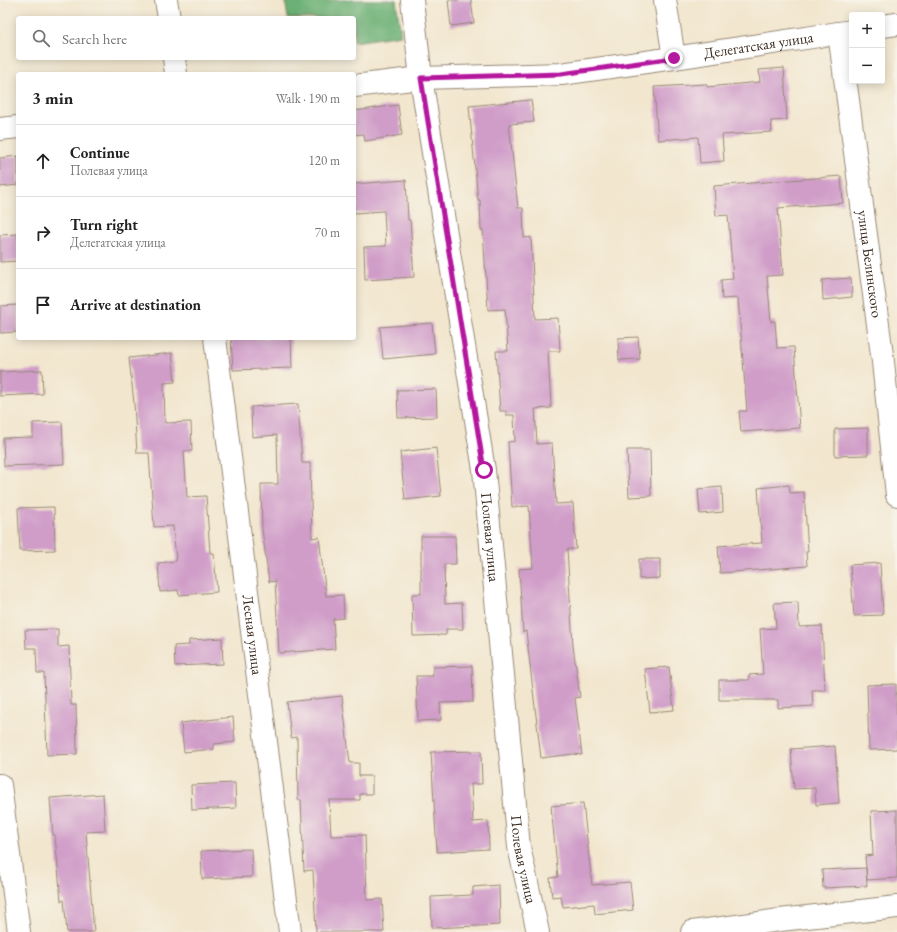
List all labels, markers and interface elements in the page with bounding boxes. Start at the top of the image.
map controls [849,12,885,84]
button: + [849,12,885,48]
search box [16,16,356,60]
icon: search [30,27,52,49]
street label: Делегатская улица [702,27,814,62]
text: Search here [62,29,127,48]
button: − [849,48,885,84]
route end [665,49,683,67]
text: 3 min [32,87,73,109]
text: Walk · 190 m [276,90,340,107]
text: Continue [70,143,130,162]
icon: ahead [32,150,54,172]
text: 120 m [309,152,340,169]
text: Полевая улица [70,162,148,179]
street label: улица Белинского [854,209,887,319]
text: Turn right [70,215,138,234]
icon: right [32,222,54,244]
text: 70 m [315,224,340,241]
text: Делегатская улица [70,234,166,251]
icon: arrive [32,294,54,316]
text: Arrive at destination [70,295,201,314]
route start [475,461,493,479]
street label: Полевая улица [477,492,504,583]
street label: Лесная улица [238,593,267,676]
street label: Полевая улица [507,814,541,905]

